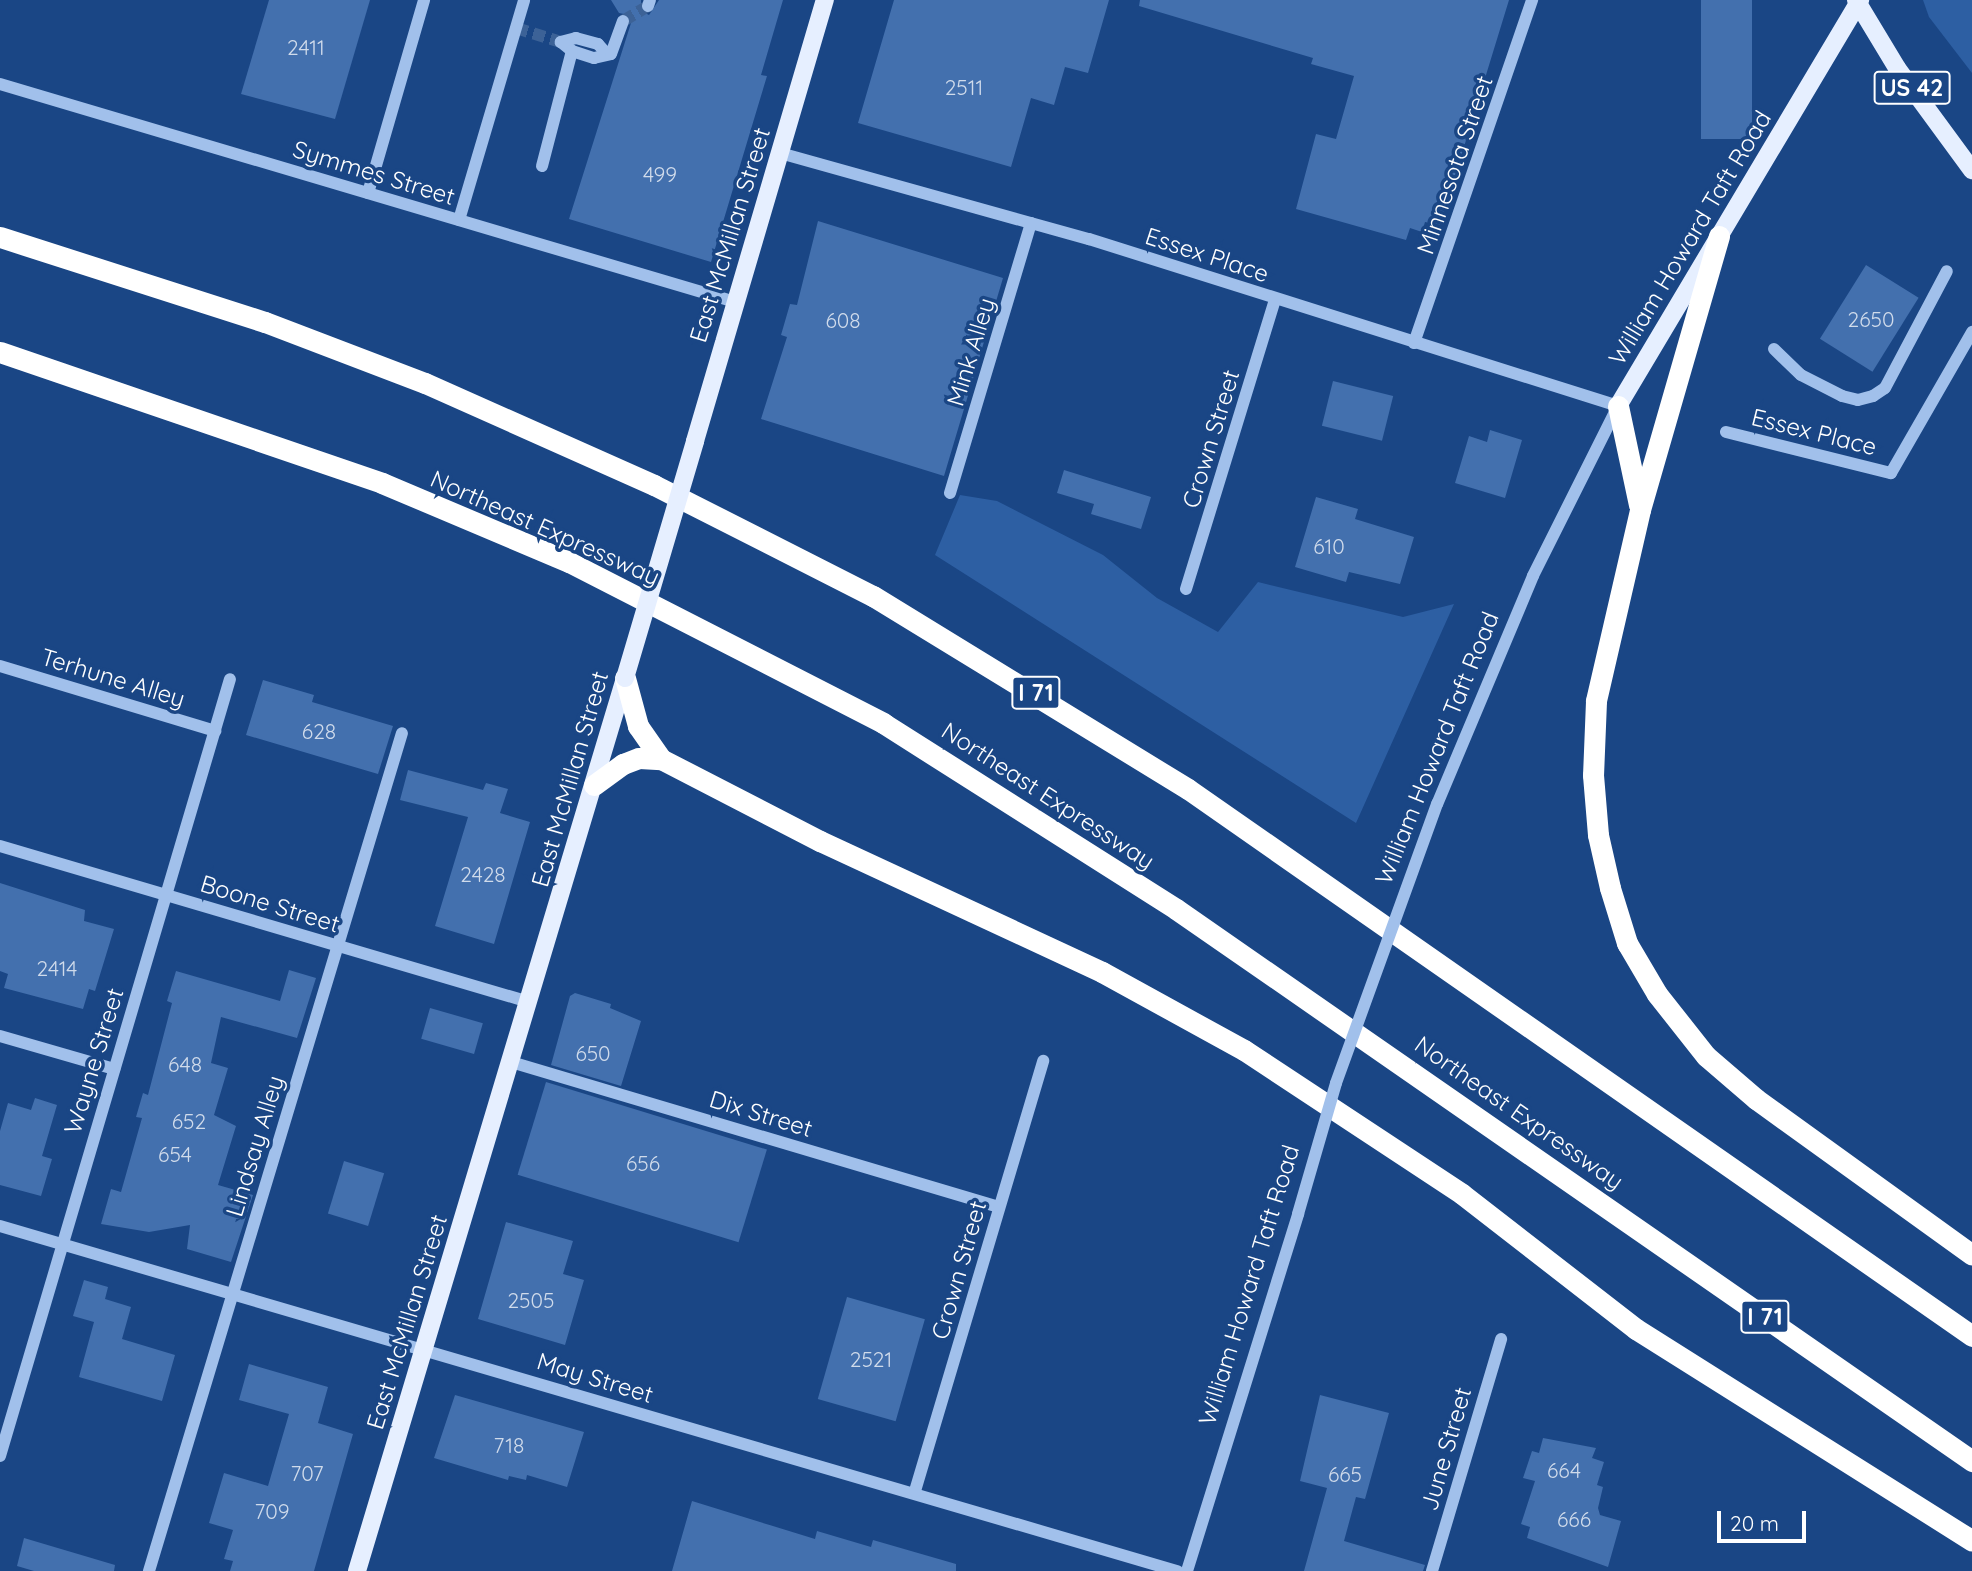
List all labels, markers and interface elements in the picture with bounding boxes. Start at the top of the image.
house number: 2411 [287,34,325,60]
road number: US 42 [1874,68,1951,108]
street label: Minnesota Street [1411,72,1499,258]
house number: 2511 [945,74,983,100]
street label: William Howard Taft Road [1603,106,1777,370]
street label: East McMillan Street [684,124,776,346]
street label: Symmes Street [290,135,458,211]
house number: 499 [643,161,677,187]
street label: Essex Place [1142,222,1272,288]
street label: Mink Alley [941,294,1001,410]
house number: 2650 [1848,306,1894,332]
house number: 608 [825,307,861,333]
street label: Crown Street [1176,366,1246,512]
street label: Essex Place [1748,403,1880,461]
street label: Northeast Expressway [426,464,664,592]
house number: 610 [1313,533,1345,559]
street label: William Howard Taft Road [1369,608,1505,888]
street label: Terhune Alley [38,642,188,714]
street label: East McMillan Street [525,668,615,890]
road number: I 71 [1010,674,1062,712]
street label: Northeast Expressway [936,716,1160,876]
house number: 628 [302,718,336,744]
house number: 2428 [460,861,506,887]
street label: Boone Street [197,869,343,939]
house number: 2414 [37,955,77,981]
street label: Wayne Street [58,985,130,1137]
street label: Northeast Expressway [1409,1030,1629,1196]
house number: 650 [575,1040,611,1066]
house number: 648 [168,1051,202,1077]
street label: Lindsay Alley [220,1072,290,1220]
street label: Dix Street [706,1085,816,1143]
house number: 652 [172,1108,206,1134]
house number: 654 [158,1141,192,1167]
street label: William Howard Taft Road [1193,1141,1305,1429]
house number: 656 [626,1150,660,1176]
street label: Crown Street [925,1197,993,1343]
street label: East McMillan Street [361,1211,453,1433]
house number: 2505 [507,1287,555,1313]
road number: I 71 [1739,1298,1791,1336]
house number: 2521 [850,1346,892,1372]
street label: May Street [533,1347,657,1409]
street label: June Street [1415,1384,1477,1514]
house number: 718 [494,1432,524,1458]
house number: 664 [1547,1457,1581,1483]
house number: 707 [291,1460,323,1486]
house number: 665 [1328,1461,1362,1487]
house number: 709 [255,1498,289,1524]
scale bar [1720,1498,1809,1542]
house number: 666 [1557,1506,1591,1532]
text: 20 m [1730,1510,1779,1536]

